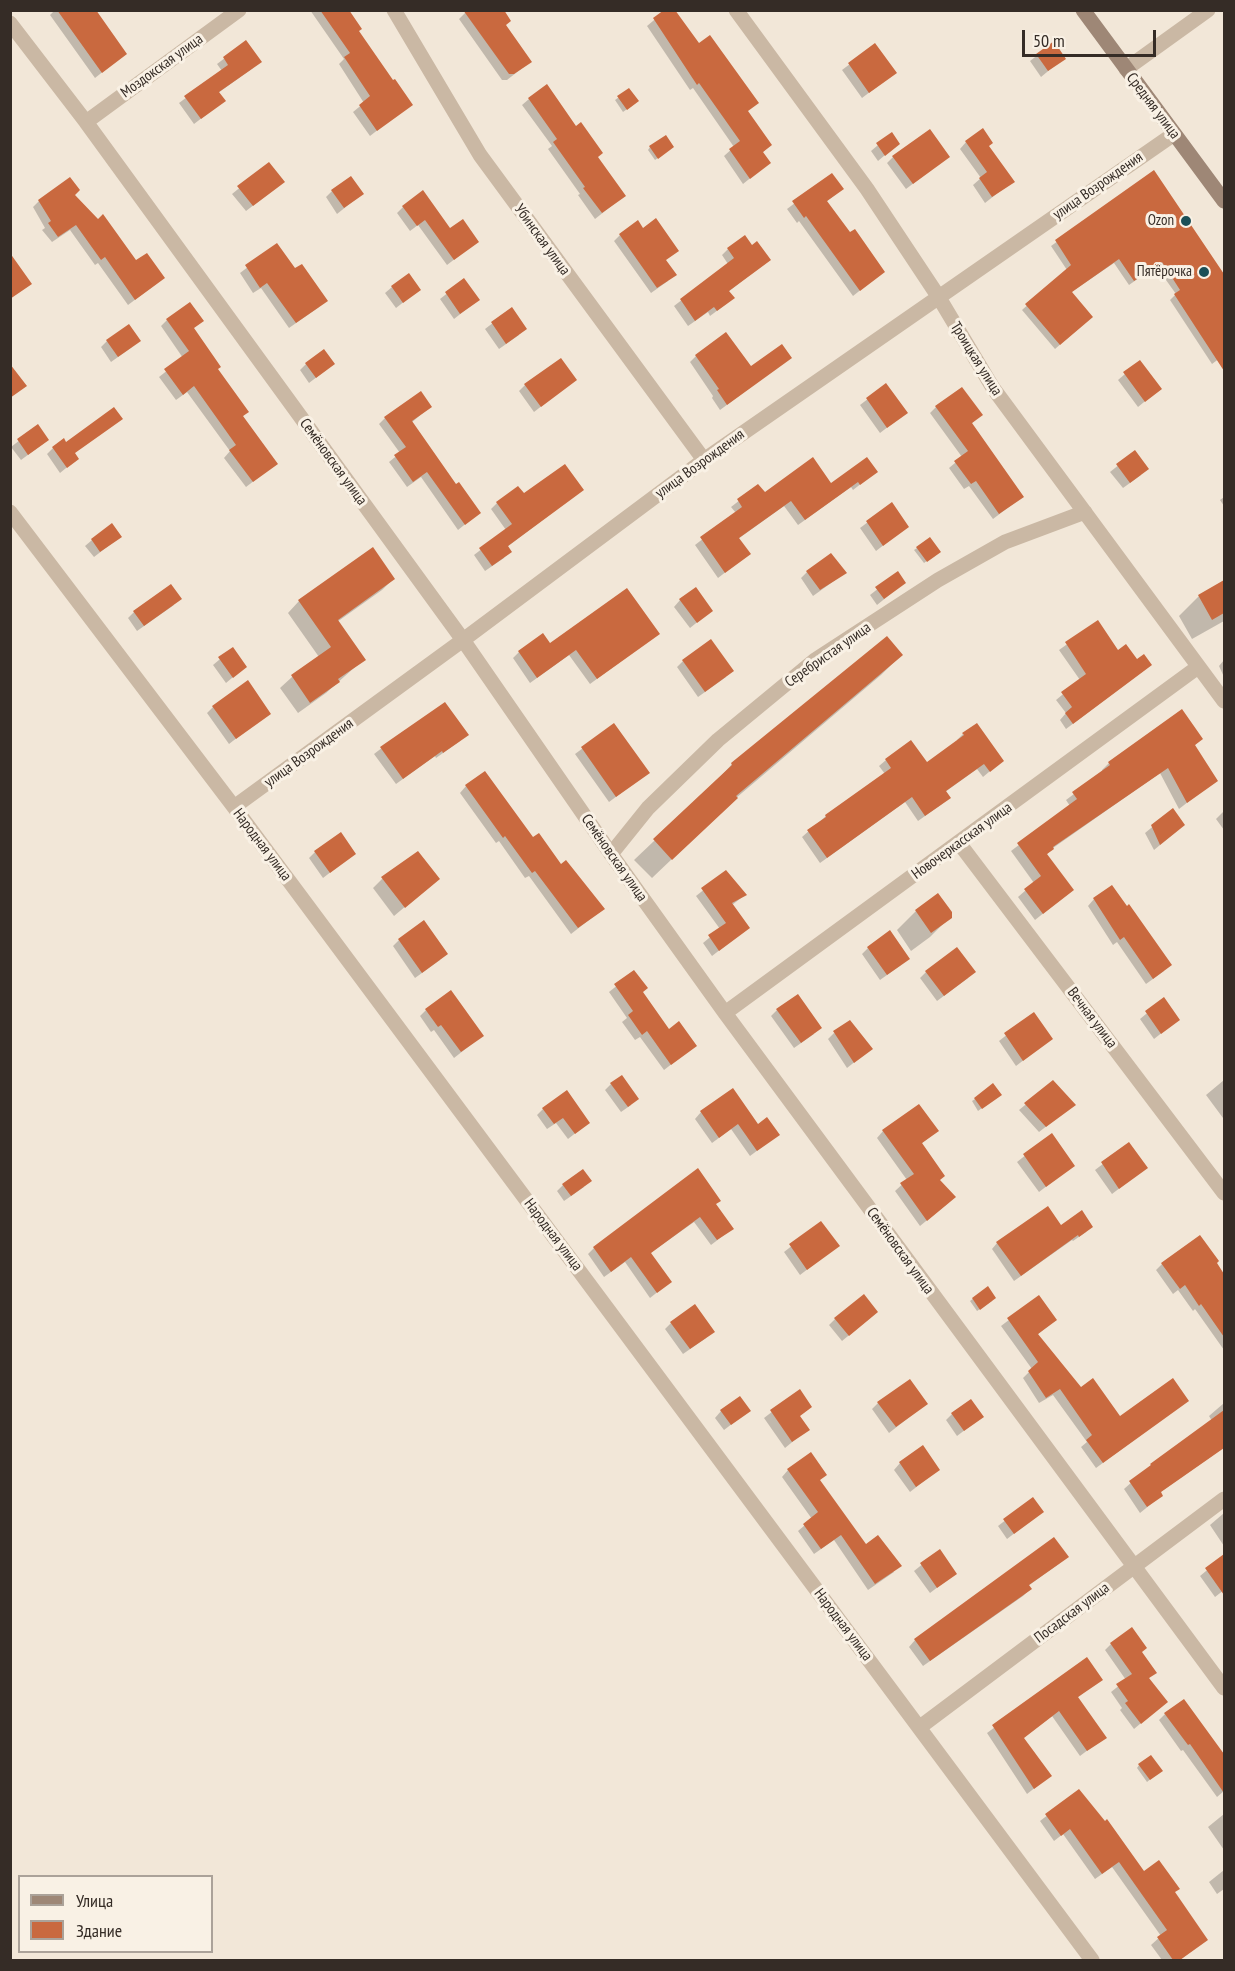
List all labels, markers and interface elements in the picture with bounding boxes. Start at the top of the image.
scale bar [1025,18,1158,56]
text: 50 m [1033,29,1065,52]
street label: Моздокская улица [117,30,207,102]
street label: Средняя улица [1122,69,1184,143]
street label: улица Возрождения [1050,148,1146,224]
street label: Убинская улица [510,201,574,279]
place label: Ozon [1148,212,1174,230]
marker: Ozon [1179,214,1193,228]
place label: Пятёрочка [1137,263,1192,281]
marker: Пятёрочка [1197,265,1211,279]
street label: Троицкая улица [946,319,1006,399]
street label: Семёновская улица [296,415,370,509]
street label: улица Возрождения [652,426,748,502]
street label: Серебристая улица [782,619,874,691]
street label: улица Возрождения [261,715,357,791]
street label: Новочеркасская улица [908,799,1016,883]
street label: Народная улица [229,805,295,885]
street label: Семёновская улица [577,811,651,905]
street label: Вечная улица [1063,984,1121,1052]
street label: Народная улица [520,1195,586,1275]
street label: Семёновская улица [863,1204,937,1298]
street label: Посадская улица [1031,1579,1113,1647]
street label: Народная улица [810,1585,876,1665]
legend [18,1875,213,1953]
text: Улица [76,1889,113,1912]
text: Здание [76,1919,122,1942]

